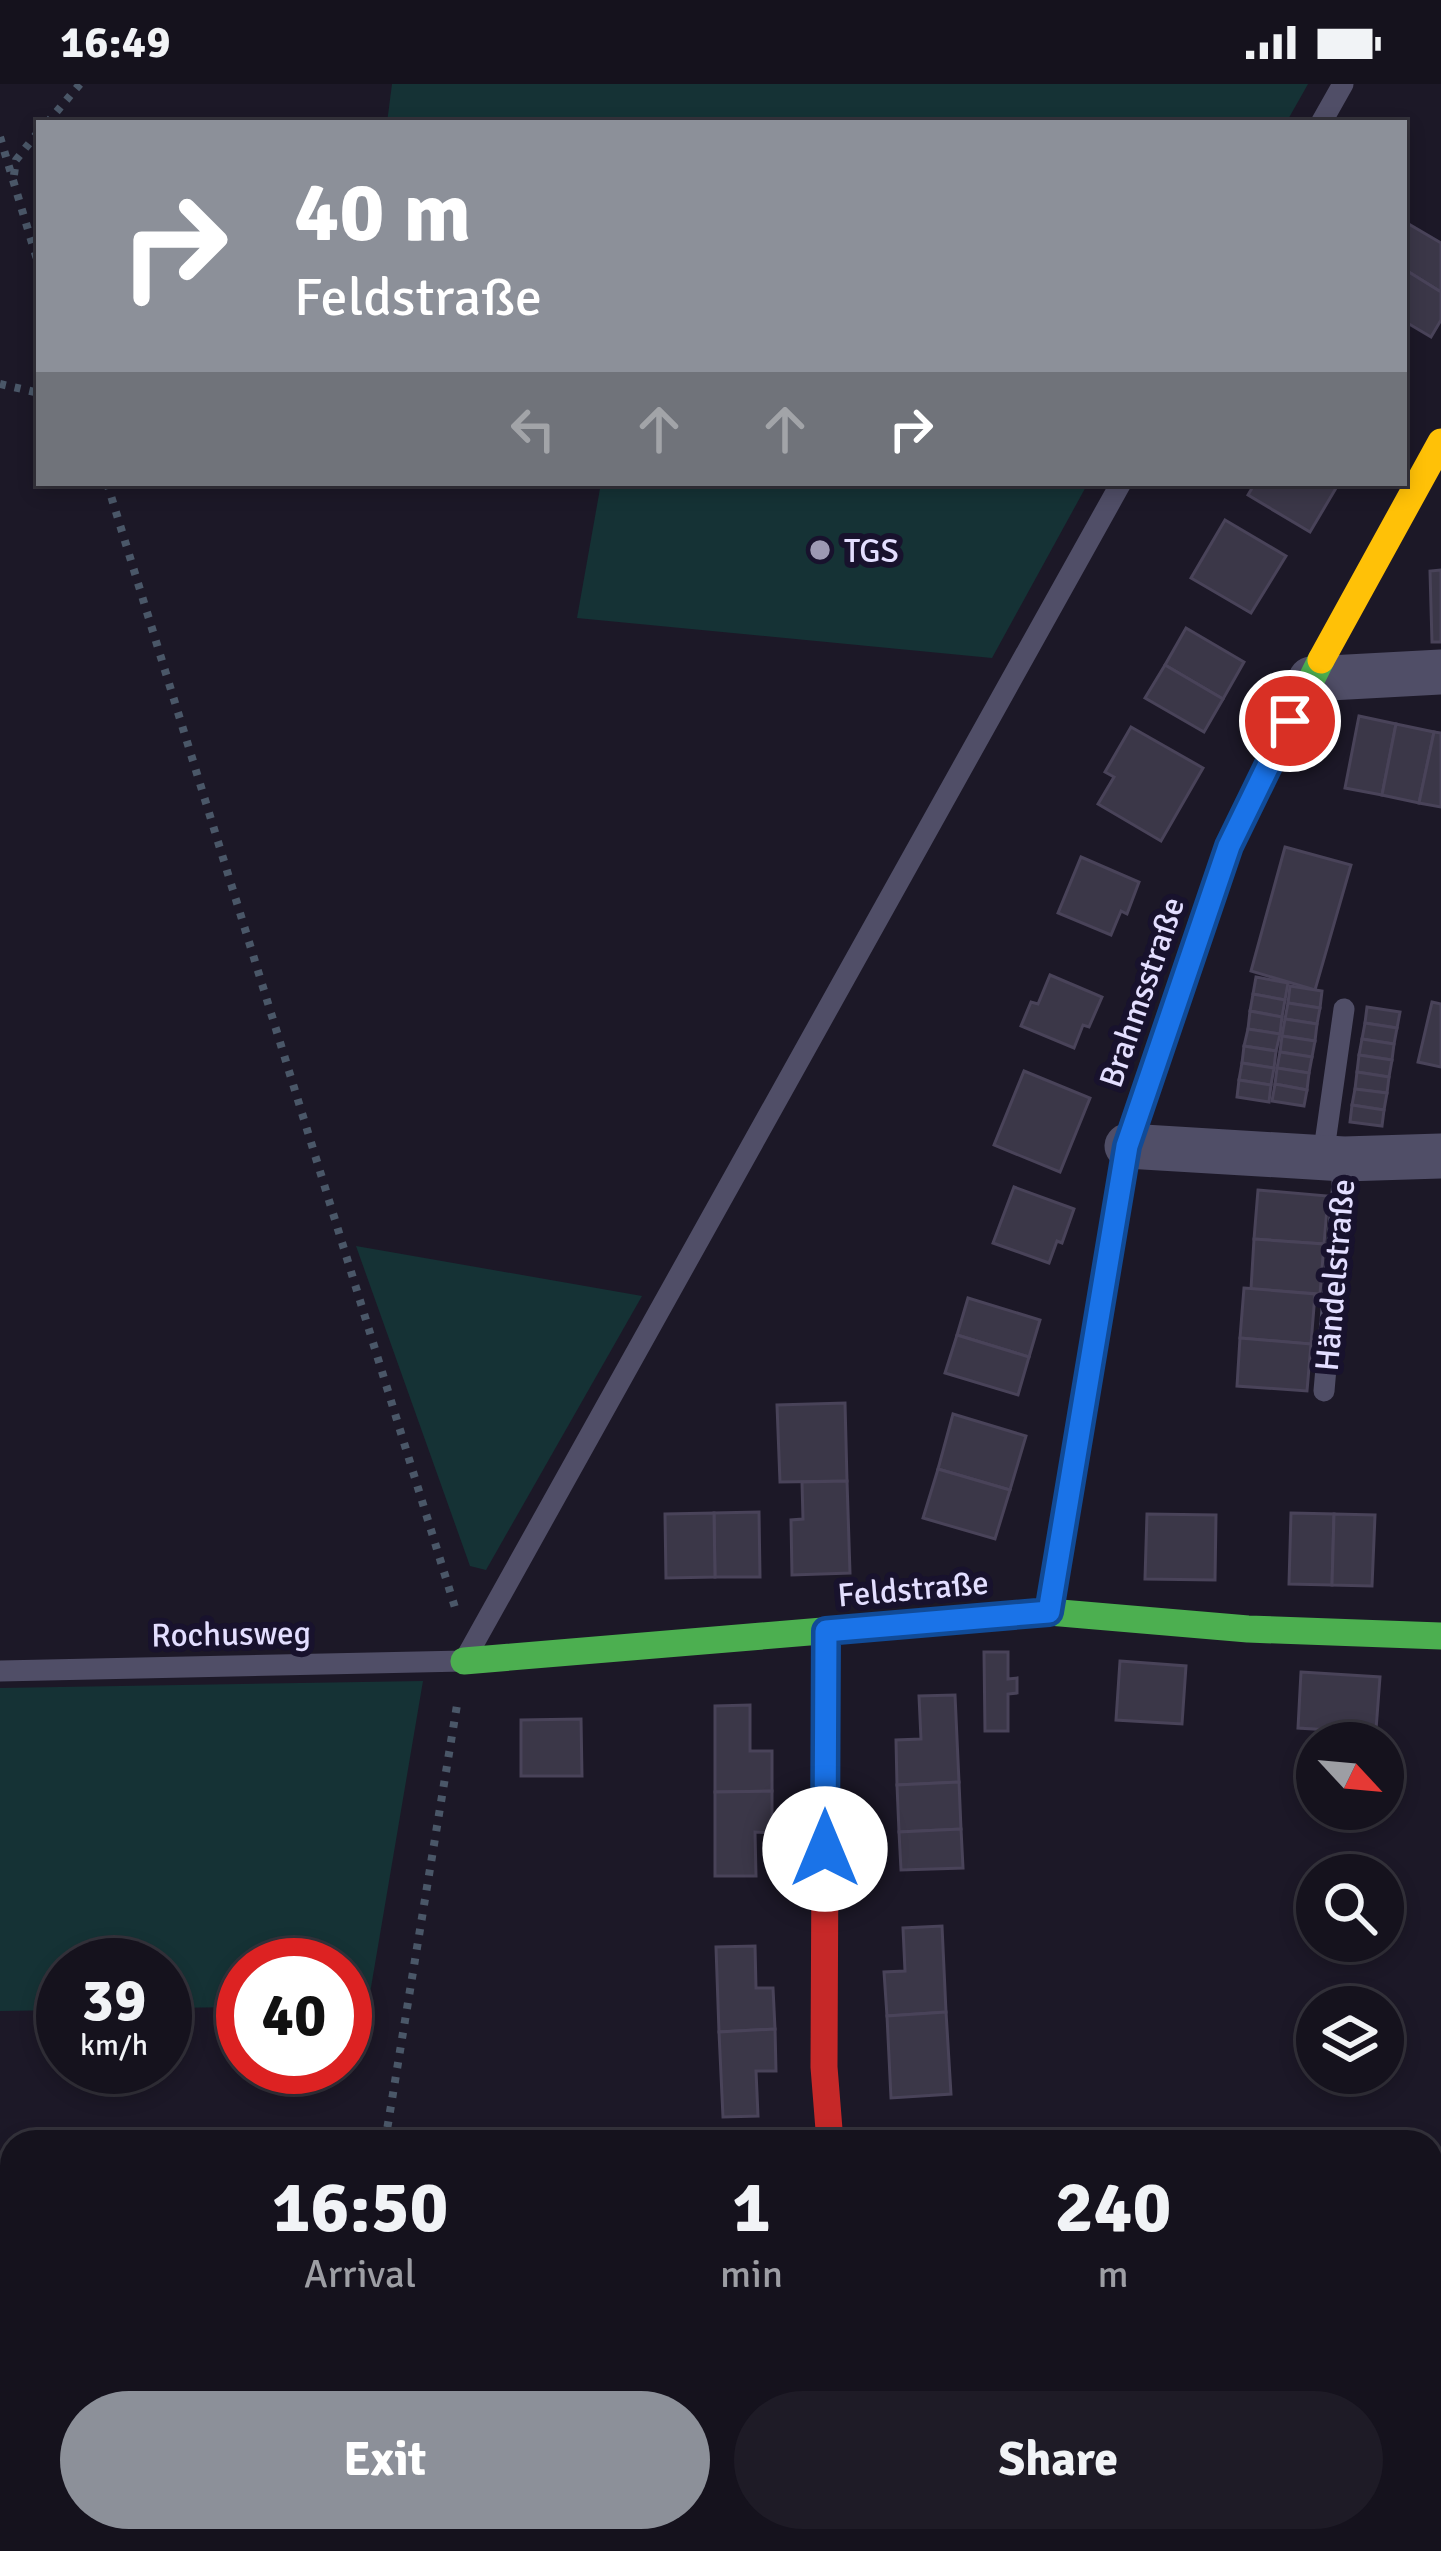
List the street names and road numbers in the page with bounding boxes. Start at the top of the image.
street label: Brahmsstraße [1091,892,1194,1093]
street label: Händelstraße [1307,1177,1364,1373]
street label: Feldstraße [836,1562,990,1617]
street label: Rochusweg [151,1613,311,1656]

